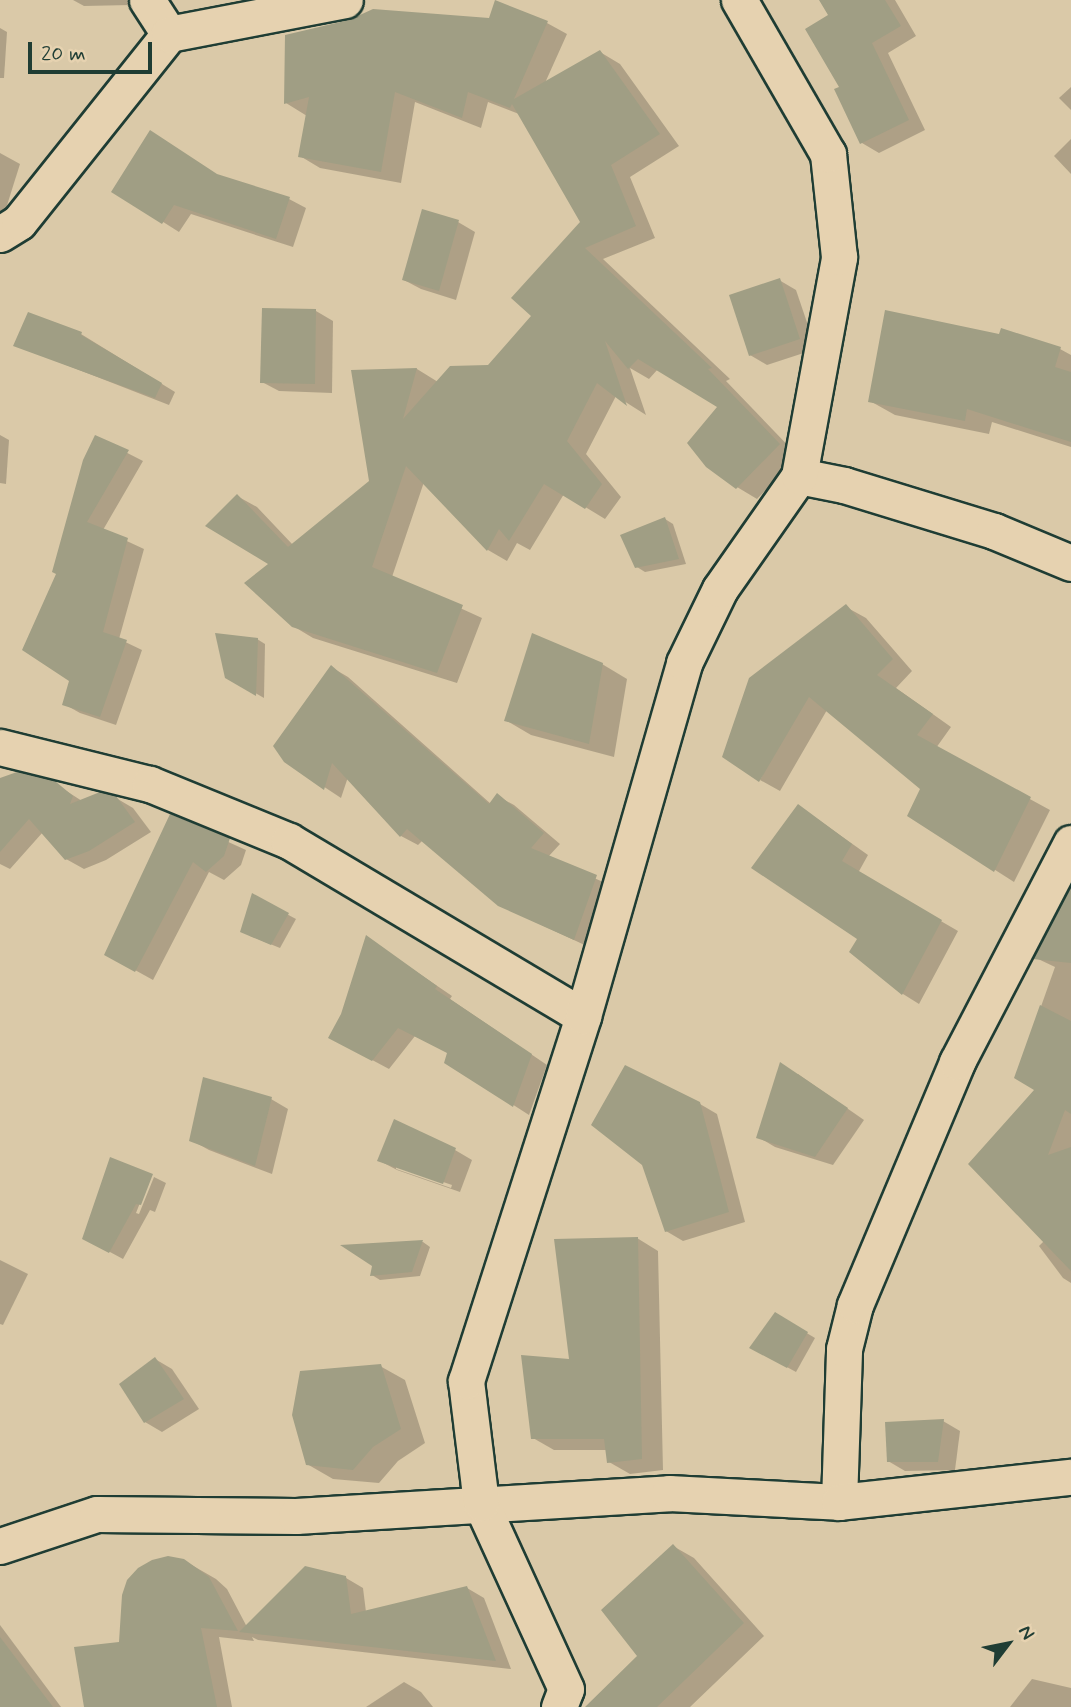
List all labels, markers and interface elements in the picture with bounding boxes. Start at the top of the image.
scale bar [32,28,156,72]
text: 20 m [41,40,86,68]
north arrow [973,1609,1043,1679]
text: N [1012,1621,1040,1645]

